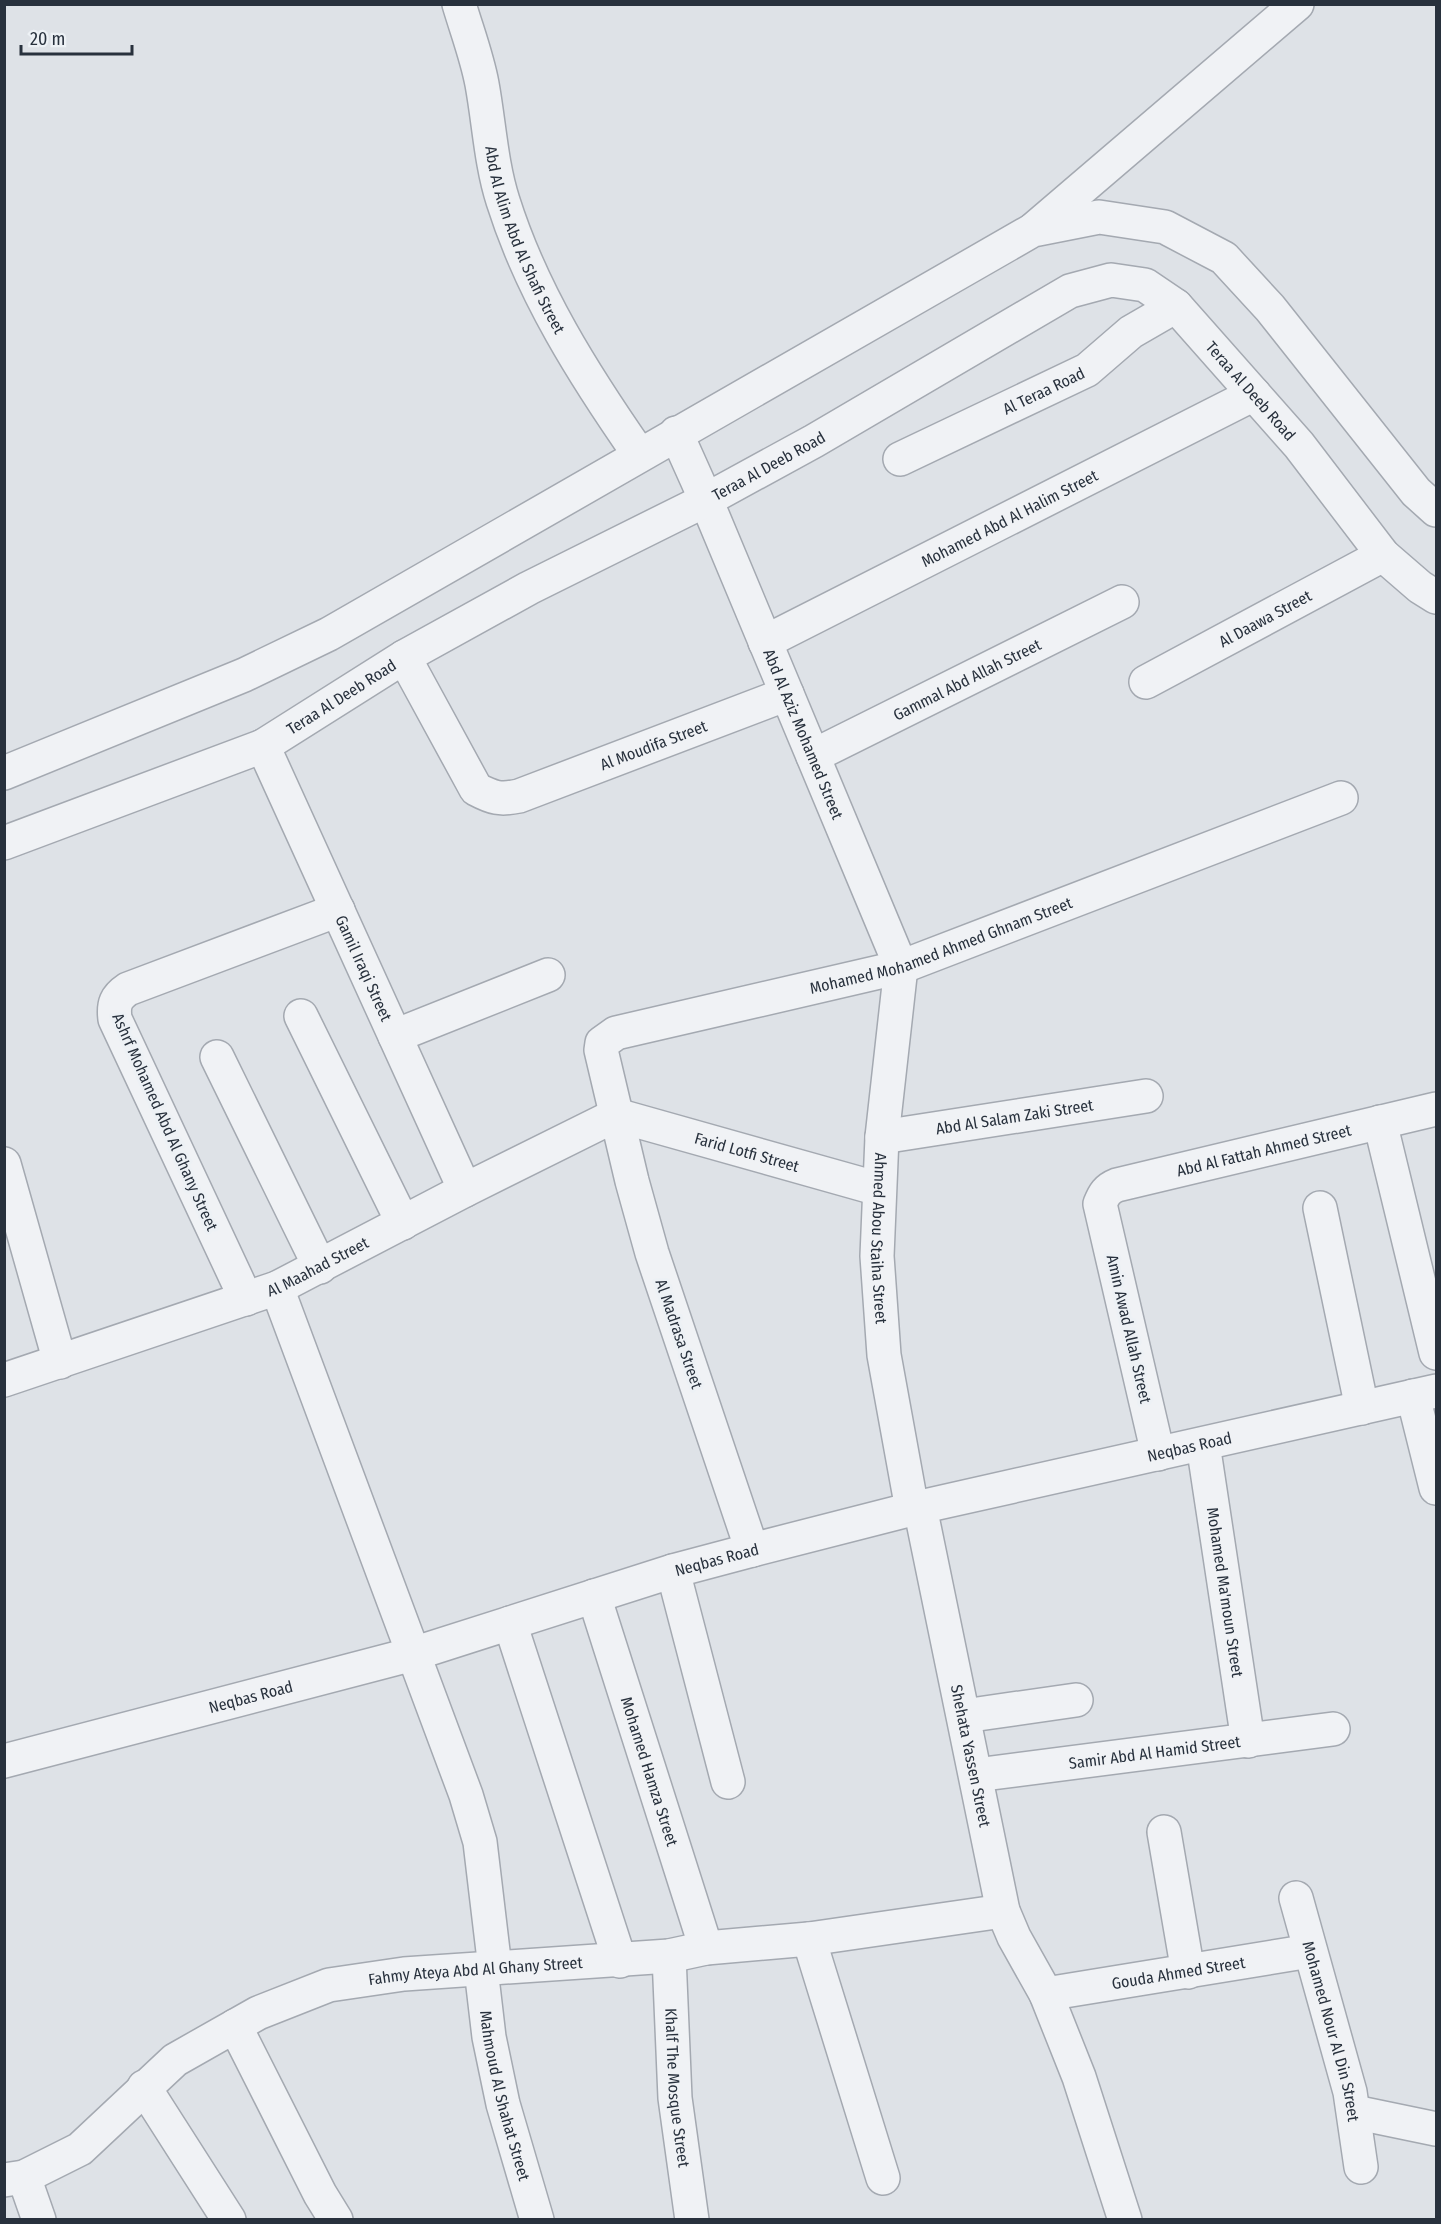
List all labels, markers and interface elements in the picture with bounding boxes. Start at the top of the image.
scale bar [21,18,132,56]
text: 20 m [30,28,65,50]
street label: Abd Al Alim Abd Al Shafi Street [482,145,570,337]
street label: Teraa Al Deeb Road [1202,337,1300,444]
street label: Al Teraa Road [1000,363,1088,418]
street label: Teraa Al Deeb Road [709,427,828,504]
street label: Mohamed Abd Al Halim Street [918,465,1102,571]
street label: Al Daawa Street [1215,585,1315,651]
street label: Gammal Abd Allah Street [890,634,1045,724]
street label: Abd Al Aziz Mohamed Street [760,646,848,823]
street label: Teraa Al Deeb Road [283,655,399,738]
street label: Al Moudifa Street [597,716,710,774]
street label: Mohamed Mohamed Ahmed Ghnam Street [808,892,1075,997]
street label: Gamil Iraqi Street [332,912,397,1025]
street label: Ashrf Mohamed Abd Al Ghany Street [108,1010,222,1234]
street label: Abd Al Salam Zaki Street [934,1095,1095,1138]
street label: Abd Al Fattah Ahmed Street [1175,1120,1354,1180]
street label: Farid Lotfi Street [692,1128,802,1176]
street label: Ahmed Abou Staiha Street [867,1152,891,1325]
street label: Al Maahad Street [265,1232,372,1300]
street label: Amin Awad Allah Street [1103,1253,1156,1406]
street label: Al Madrasa Street [651,1277,707,1392]
street label: Neqbas Road [1145,1428,1234,1465]
street label: Mohamed Ma'moun Street [1203,1506,1248,1679]
street label: Neqbas Road [673,1539,761,1580]
street label: Neqbas Road [207,1676,295,1717]
street label: Shehata Yassen Street [947,1683,995,1829]
street label: Mohamed Hamza Street [617,1694,683,1849]
street label: Samir Abd Al Hamid Street [1068,1731,1242,1772]
street label: Mohamed Nour Al Din Street [1299,1939,1364,2123]
street label: Fahmy Ateya Abd Al Ghany Street [367,1952,584,1989]
street label: Gouda Ahmed Street [1110,1952,1247,1993]
street label: Khalf The Mosque Street [662,2008,694,2169]
street label: Mahmoud Al Shahat Street [476,2009,535,2183]

